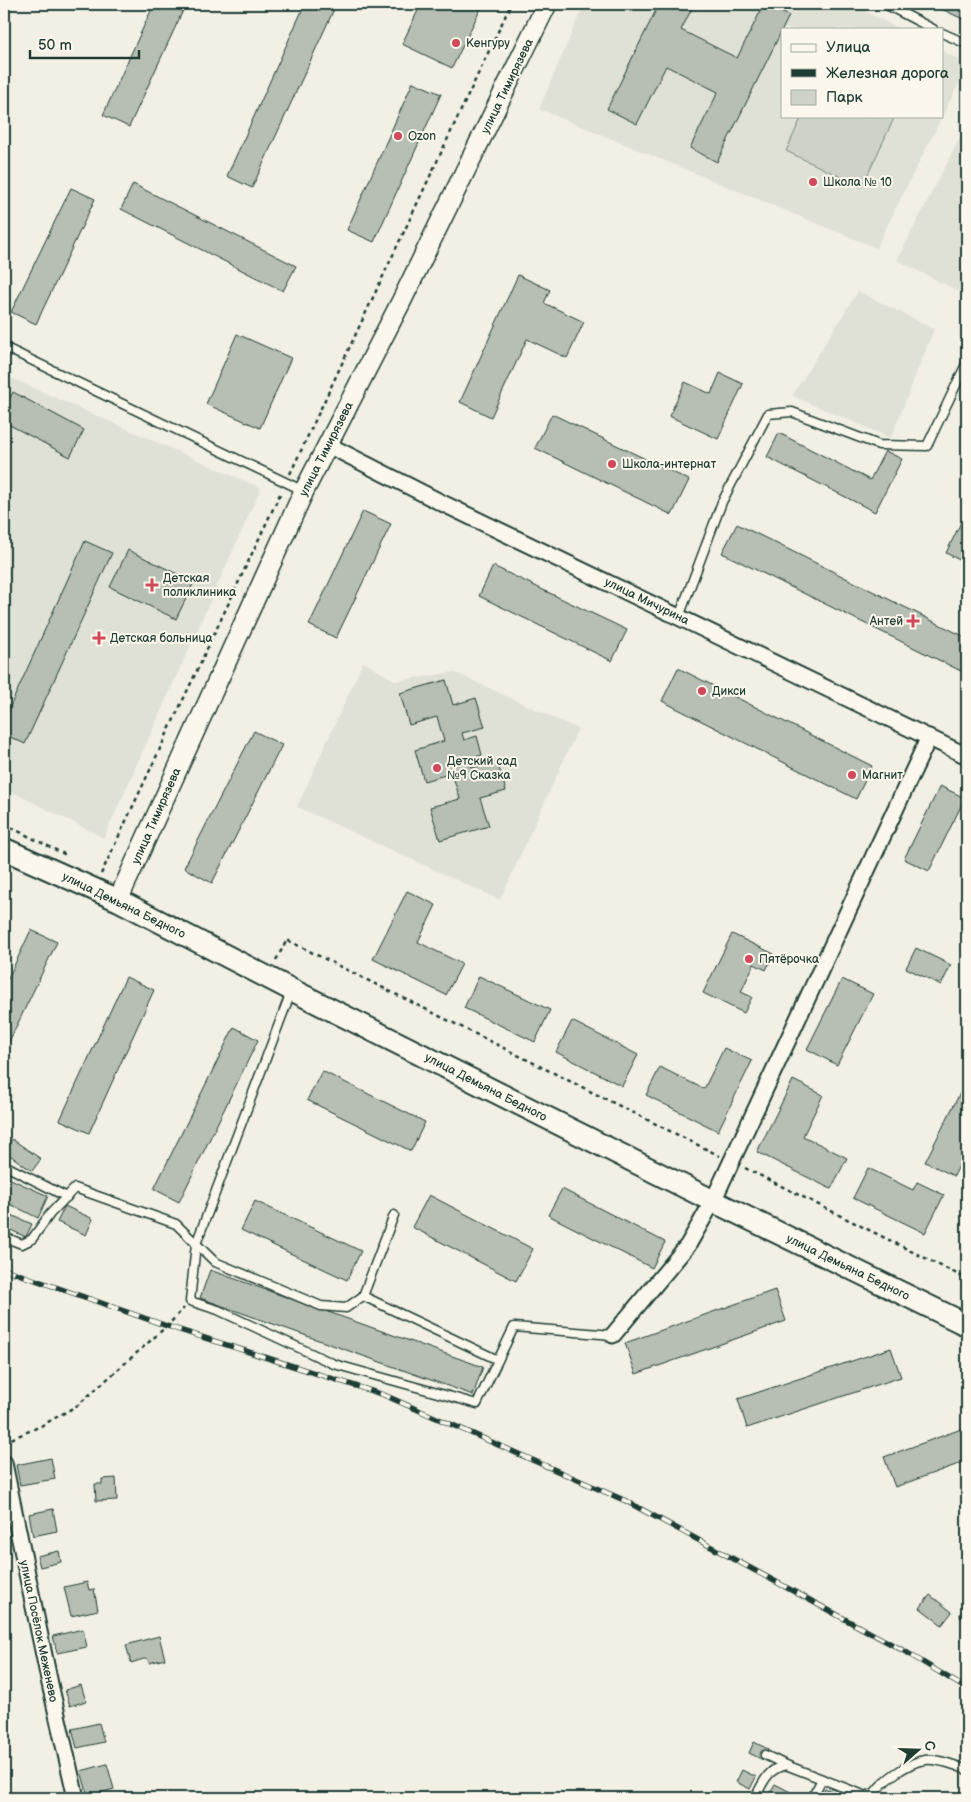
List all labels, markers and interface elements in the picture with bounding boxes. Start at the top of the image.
scale bar [30,28,139,60]
legend [781,28,944,118]
text: 50 m [38,36,72,55]
place label: Кенгуру [466,36,510,51]
street label: улица Тимирязева [478,36,537,136]
marker: Кенгуру [450,37,462,49]
text: Улица [826,38,871,57]
text: Железная дорога [826,64,949,83]
text: Парк [826,88,863,107]
place label: Ozon [408,129,436,144]
marker: Ozon [392,130,404,142]
place label: Школа № 10 [823,175,892,190]
marker: Школа № 10 [807,176,819,188]
street label: улица Тимирязева [296,400,357,499]
place label: Школа-интернат [622,457,717,472]
marker: Школа-интернат [606,458,618,470]
place label: Детская поликлиника [163,571,236,600]
street label: улица Мичурина [602,574,692,628]
marker: Детская поликлиника [145,578,159,592]
place label: Антей [869,614,903,629]
marker: Антей [907,615,919,627]
marker: Детская больница [92,631,106,645]
place label: Детская больница [110,631,213,646]
place label: Дикси [712,684,746,699]
marker: Дикси [696,685,708,697]
place label: Детский сад №9 Сказка [447,754,518,783]
marker: Детский сад №9 Сказка [431,762,443,774]
street label: улица Тимирязева [128,766,184,867]
place label: Магнит [862,768,903,783]
marker: Магнит [846,769,858,781]
street label: улица Демьяна Бедного [60,869,188,942]
place label: Пятёрочка [759,952,819,967]
marker: Пятёрочка [743,953,755,965]
street label: улица Демьяна Бедного [422,1050,549,1125]
street label: улица Демьяна Бедного [784,1231,912,1304]
street label: улица Посёлок Меженево [16,1559,61,1703]
north arrow [894,1724,944,1774]
text: С [920,1738,939,1753]

